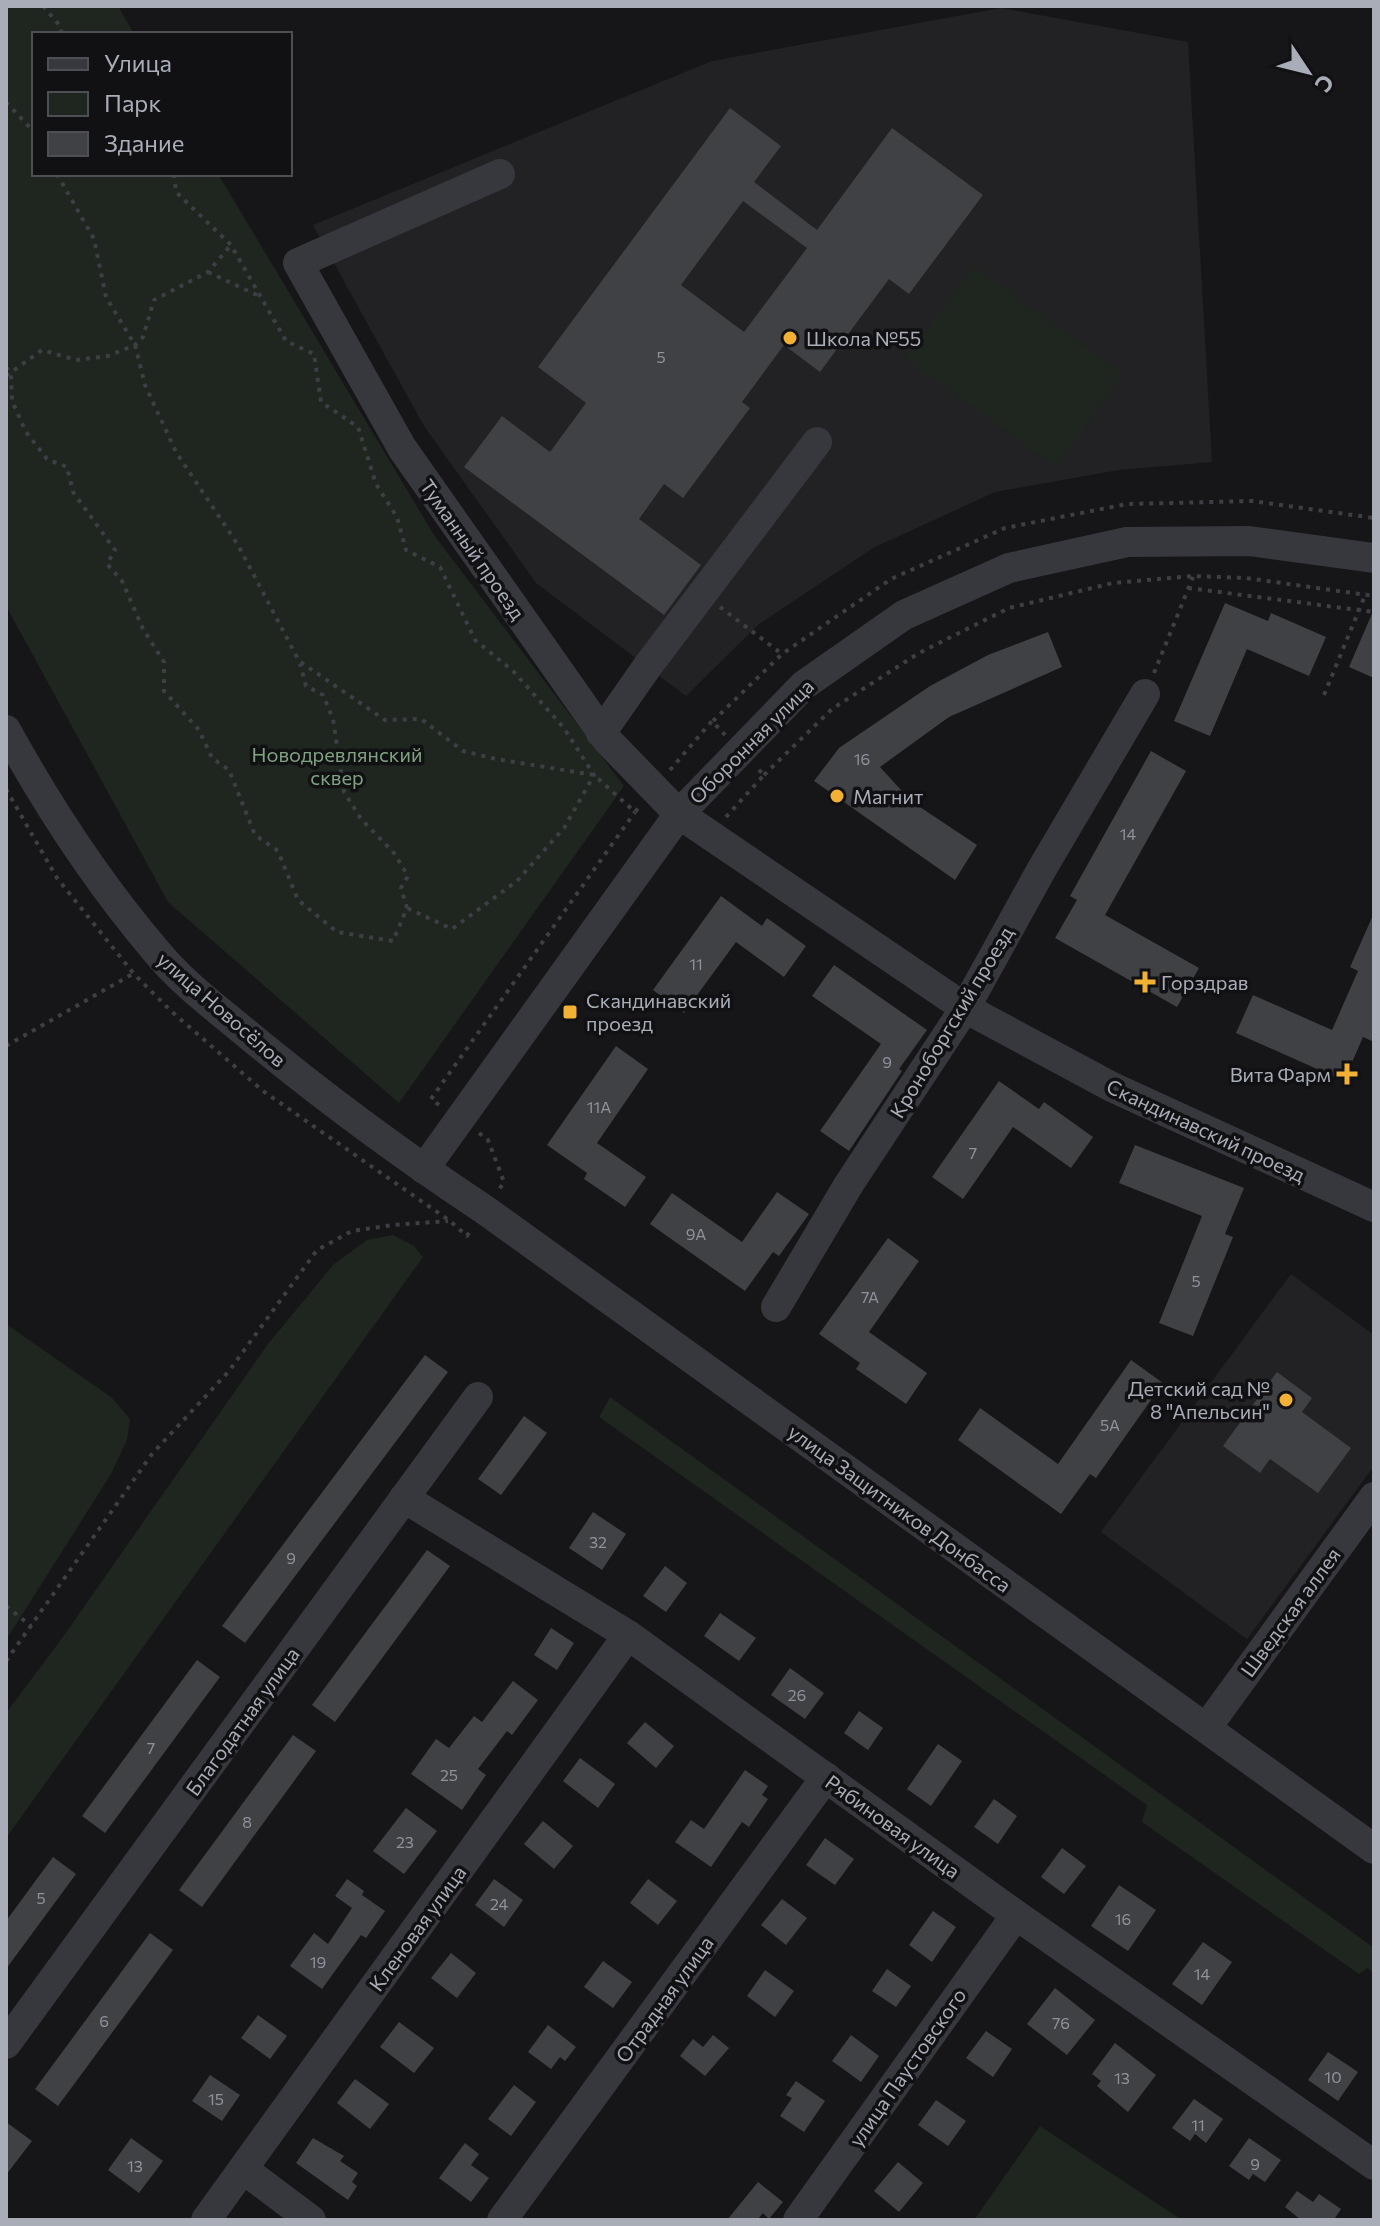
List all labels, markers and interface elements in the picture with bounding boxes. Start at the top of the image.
legend [32,32,292,176]
north arrow [1268,32,1348,112]
text: Улица [104,48,172,77]
text: С [1309,70,1340,98]
text: Парк [104,88,161,117]
text: Здание [104,128,184,157]
place label: Школа №55 [806,326,921,350]
marker: Школа №55 [781,329,799,347]
house number: 5 [656,347,666,366]
street label: Туманный проезд [416,474,531,624]
street label: Оборонная улица [684,674,818,808]
park label: Новодревлянский сквер [252,742,422,789]
house number: 16 [854,749,870,768]
place label: Магнит [853,784,923,808]
marker: Магнит [828,787,846,805]
house number: 14 [1120,824,1137,843]
street label: Кроноборгский проезд [884,922,1018,1122]
street label: улица Новосёлов [153,947,291,1071]
house number: 11 [689,954,703,973]
place label: Горздрав [1161,970,1248,994]
marker: Горздрав [1136,973,1154,991]
place label: Скандинавский проезд [586,988,731,1035]
marker: Скандинавский проезд [561,1003,579,1021]
house number: 9 [882,1052,892,1071]
place label: Вита Фарм [1230,1062,1331,1086]
marker: Вита Фарм [1338,1065,1356,1083]
street label: Скандинавский проезд [1103,1073,1309,1187]
house number: 11А [587,1097,611,1116]
house number: 7 [969,1143,977,1162]
house number: 9А [686,1224,706,1243]
house number: 5 [1191,1271,1201,1290]
house number: 7А [861,1287,879,1306]
place label: Детский сад № 8 "Апельсин" [1128,1376,1270,1423]
marker: Детский сад № 8 "Апельсин" [1277,1391,1295,1409]
house number: 5А [1100,1415,1120,1434]
street label: улица Защитников Донбасса [784,1419,1016,1597]
house number: 32 [589,1532,607,1551]
street label: Шведская аллея [1235,1543,1345,1681]
house number: 9 [286,1548,296,1567]
street label: Благодатная улица [180,1642,304,1800]
house number: 26 [788,1685,806,1704]
house number: 7 [147,1738,155,1757]
house number: 25 [440,1765,458,1784]
street label: Рябиновая улица [821,1769,965,1883]
house number: 8 [242,1812,252,1831]
house number: 23 [396,1832,414,1851]
street label: Кленовая улица [364,1861,470,1995]
house number: 5 [36,1888,46,1907]
house number: 24 [490,1894,508,1913]
house number: 16 [1115,1909,1131,1928]
street label: Отрадная улица [610,1931,718,2067]
house number: 19 [310,1952,326,1971]
house number: 14 [1194,1964,1211,1983]
street label: улица Паустовского [843,1983,971,2151]
house number: 6 [99,2011,109,2030]
house number: 76 [1052,2013,1070,2032]
house number: 10 [1324,2067,1342,2086]
house number: 13 [1114,2068,1130,2087]
house number: 15 [208,2089,224,2108]
house number: 11 [1191,2115,1205,2134]
house number: 9 [1250,2154,1260,2173]
house number: 13 [127,2156,143,2175]

